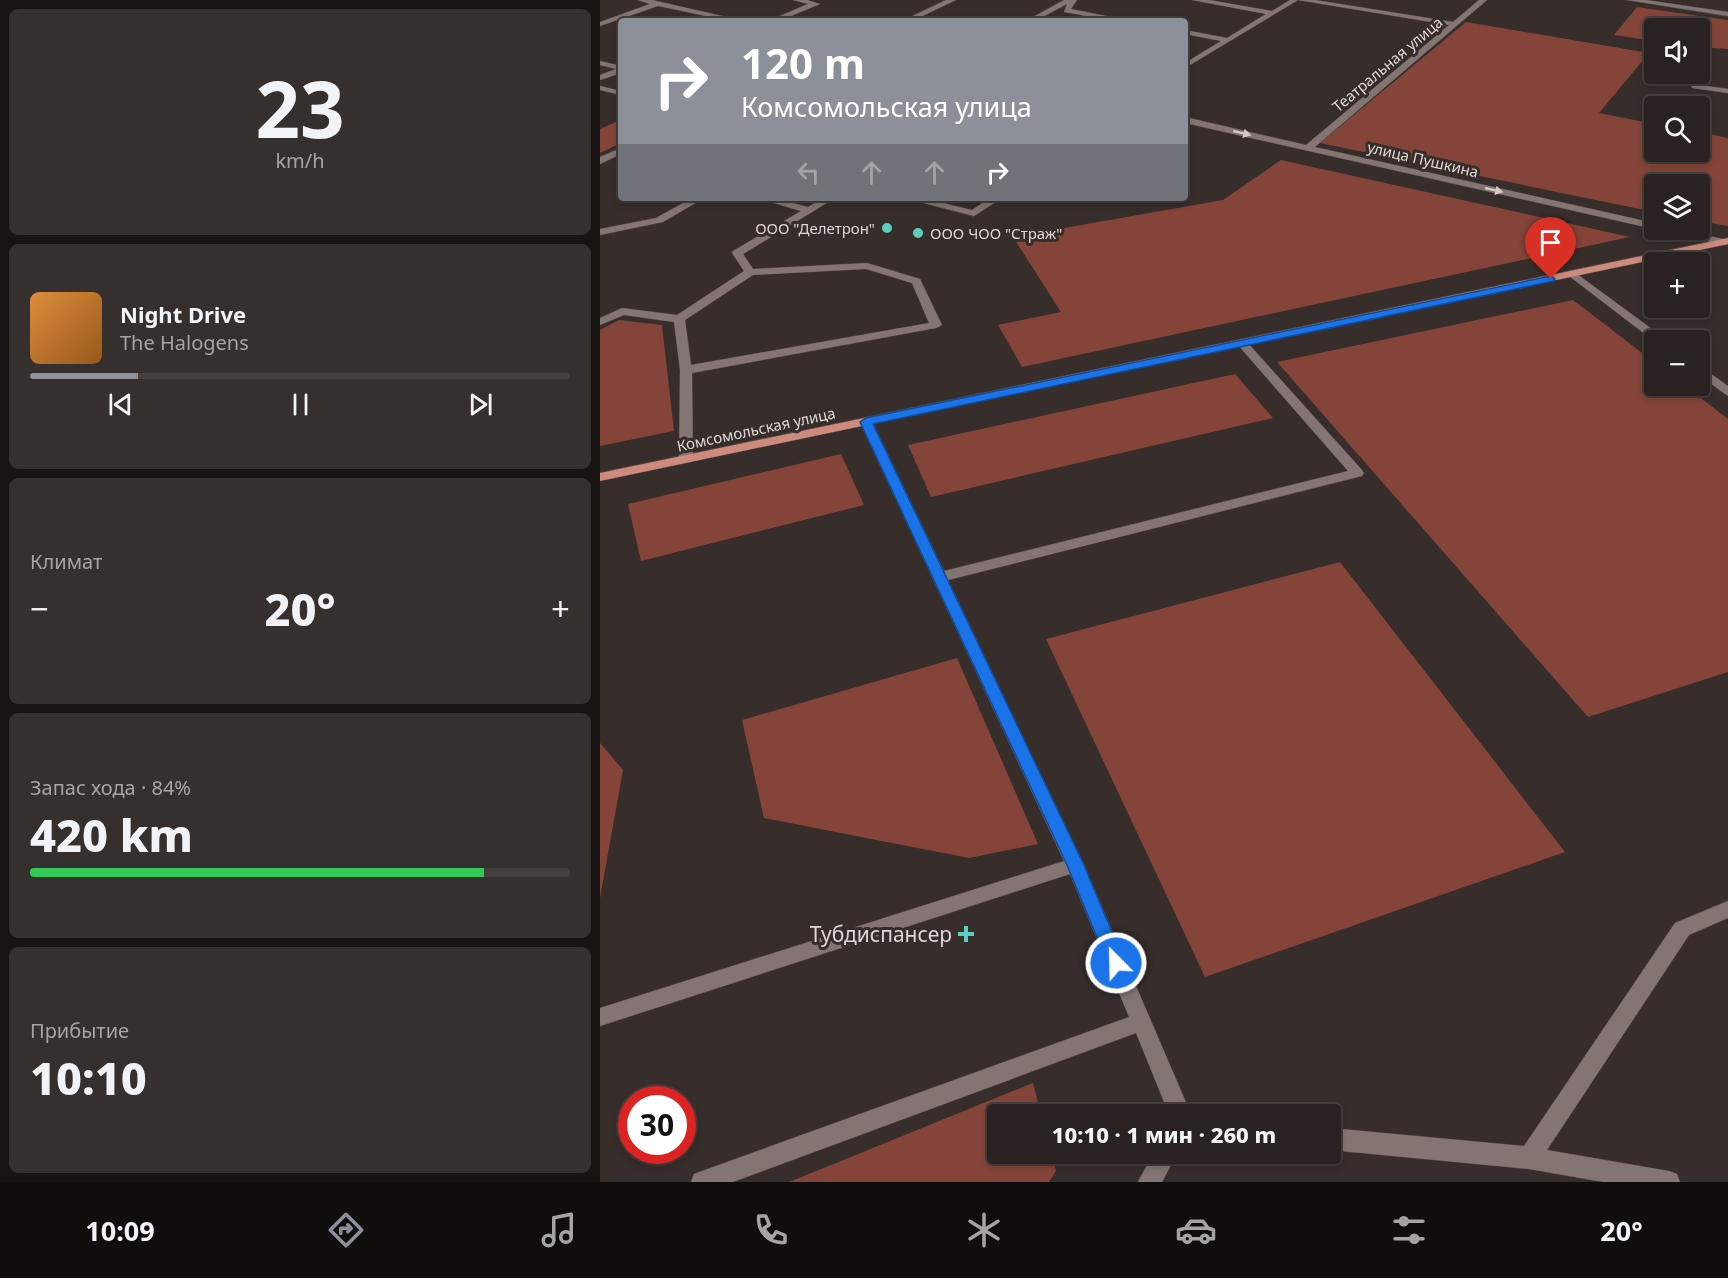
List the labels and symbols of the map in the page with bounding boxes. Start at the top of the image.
street label: Театральная улица [1328,12,1446,116]
one-way arrow [1233,129,1252,138]
street label: улица Пушкина [1366,137,1480,181]
one-way arrow [1484,186,1503,195]
pin [1525,217,1576,279]
place label: ООО "Делетрон" [755,218,875,238]
marker: ООО "Делетрон" [880,221,894,235]
place label: ООО ЧОО "Страж" [930,223,1062,243]
marker: ООО ЧОО "Страж" [911,226,925,240]
street label: Комсомольская улица [675,402,837,456]
place label: Тубдиспансер [810,920,952,948]
marker: Тубдиспансер [957,925,975,943]
position arrow [1084,931,1148,995]
speed limit sign: 30 [618,1086,696,1164]

